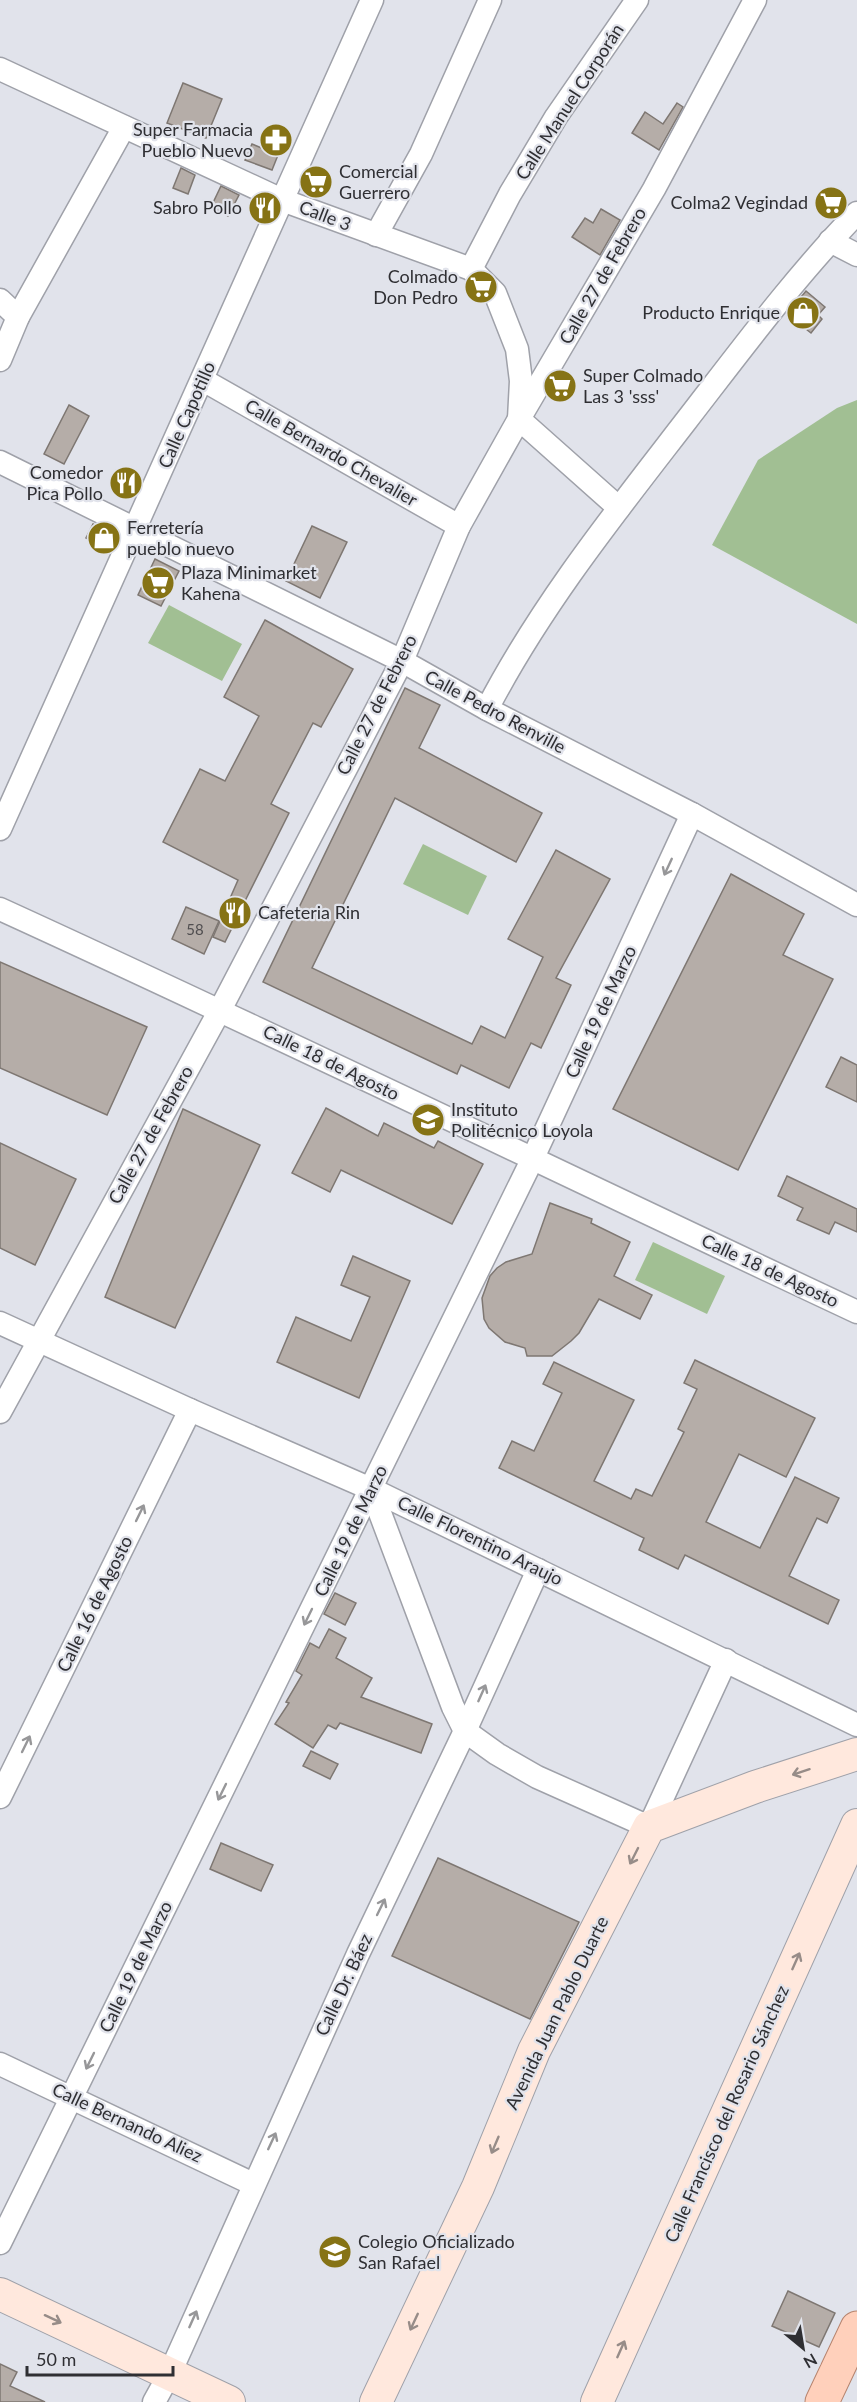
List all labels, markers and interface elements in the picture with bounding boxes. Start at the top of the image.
street label: Calle Manuel Corporán [510,19,628,184]
place label: Super Farmacia Pueblo Nuevo [133,118,253,161]
pharmacy icon: Super Farmacia Pueblo Nuevo [258,122,294,158]
place label: Comercial Guerrero [339,160,418,203]
supermarket icon: Comercial Guerrero [298,164,334,200]
supermarket icon: Colma2 Vegindad [813,185,849,221]
restaurant icon: Sabro Pollo [247,190,283,226]
place label: Colma2 Vegindad [670,191,808,213]
street label: Calle 3 [296,195,355,235]
place label: Sabro Pollo [153,196,242,218]
street label: Calle 27 de Febrero [554,203,650,348]
place label: Colmado Don Pedro [373,265,458,308]
supermarket icon: Colmado Don Pedro [463,269,499,305]
shop icon: Producto Enrique [785,295,821,331]
place label: Producto Enrique [642,301,780,323]
street label: Calle Capotillo [153,358,219,471]
place label: Super Colmado Las 3 'sss' [583,364,703,407]
supermarket icon: Super Colmado Las 3 'sss' [542,368,578,404]
street label: Calle Bernardo Chevalier [241,394,422,511]
place label: Comedor Pica Pollo [27,461,103,504]
restaurant icon: Comedor Pica Pollo [108,465,144,501]
place label: Ferretería pueblo nuevo [127,516,234,559]
shop icon: Ferretería pueblo nuevo [86,520,122,556]
place label: Plaza Minimarket Kahena [181,561,317,604]
supermarket icon: Plaza Minimarket Kahena [140,565,176,601]
street label: Calle 27 de Febrero [331,631,421,778]
street label: Calle Pedro Renville [421,665,570,757]
one-way arrow [661,858,673,876]
restaurant icon: Cafeteria Rin [217,895,253,931]
place label: Cafeteria Rin [258,901,360,923]
house number: 58 [186,920,204,938]
street label: Calle 19 de Marzo [560,942,640,1081]
street label: Calle 18 de Agosto [260,1020,403,1105]
street label: Calle 27 de Febrero [103,1062,197,1207]
place label: Instituto Politécnico Loyola [451,1098,593,1141]
school or university icon: Instituto Politécnico Loyola [410,1102,446,1138]
street label: Calle 18 de Agosto [698,1229,842,1311]
street label: Calle 19 de Marzo [309,1461,391,1600]
street label: Calle Florentino Araujo [394,1491,567,1590]
one-way arrow [134,1504,146,1522]
street label: Calle 16 de Agosto [52,1532,137,1675]
one-way arrow [302,1607,314,1625]
one-way arrow [477,1684,489,1702]
one-way arrow [20,1736,32,1754]
one-way arrow [792,1767,811,1778]
one-way arrow [216,1782,228,1800]
one-way arrow [627,1847,639,1865]
street label: Calle 19 de Marzo [94,1897,176,2036]
one-way arrow [375,1898,387,1916]
street label: Avenida Juan Pablo Duarte [500,1912,612,2113]
street label: Calle Dr. Báez [310,1930,376,2039]
one-way arrow [791,1952,802,1970]
street label: Calle Francisco del Rosario Sánchez [659,1982,793,2246]
one-way arrow [84,2052,96,2069]
street label: Calle Bernando Aliez [49,2078,206,2166]
one-way arrow [267,2132,279,2150]
one-way arrow [489,2135,500,2154]
place label: Colegio Oficializado San Rafael [358,2230,515,2273]
school or university icon: Colegio Oficializado San Rafael [317,2234,353,2270]
one-way arrow [188,2310,199,2329]
one-way arrow [407,2313,419,2331]
one-way arrow [44,2314,62,2325]
north arrow [773,2318,833,2378]
scale bar [27,2339,172,2377]
one-way arrow [615,2340,627,2358]
text: 50 m [36,2348,76,2370]
text: N [801,2350,821,2373]

